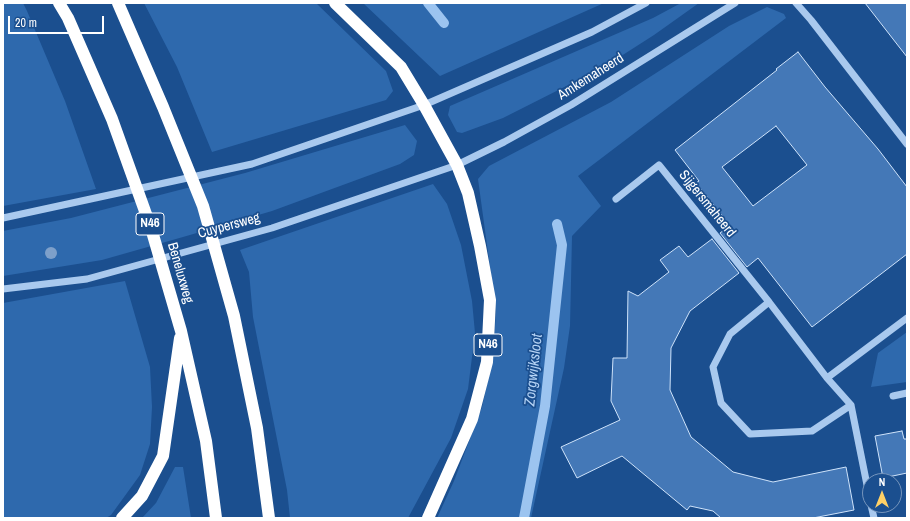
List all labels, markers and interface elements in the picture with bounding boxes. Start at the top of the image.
scale bar [10,8,106,34]
text: 20 m [15,15,37,31]
street label: Amkemaheerd [555,50,627,104]
street label: Sijgersmaheerd [675,167,739,241]
street label: Cuypersweg [196,210,262,242]
road number: N46 [136,213,164,235]
street label: Beneluxweg [163,241,197,305]
water label: Zorgwijksloot [521,333,547,407]
road number: N46 [474,334,502,356]
north arrow [862,473,902,513]
text: N [879,475,885,489]

